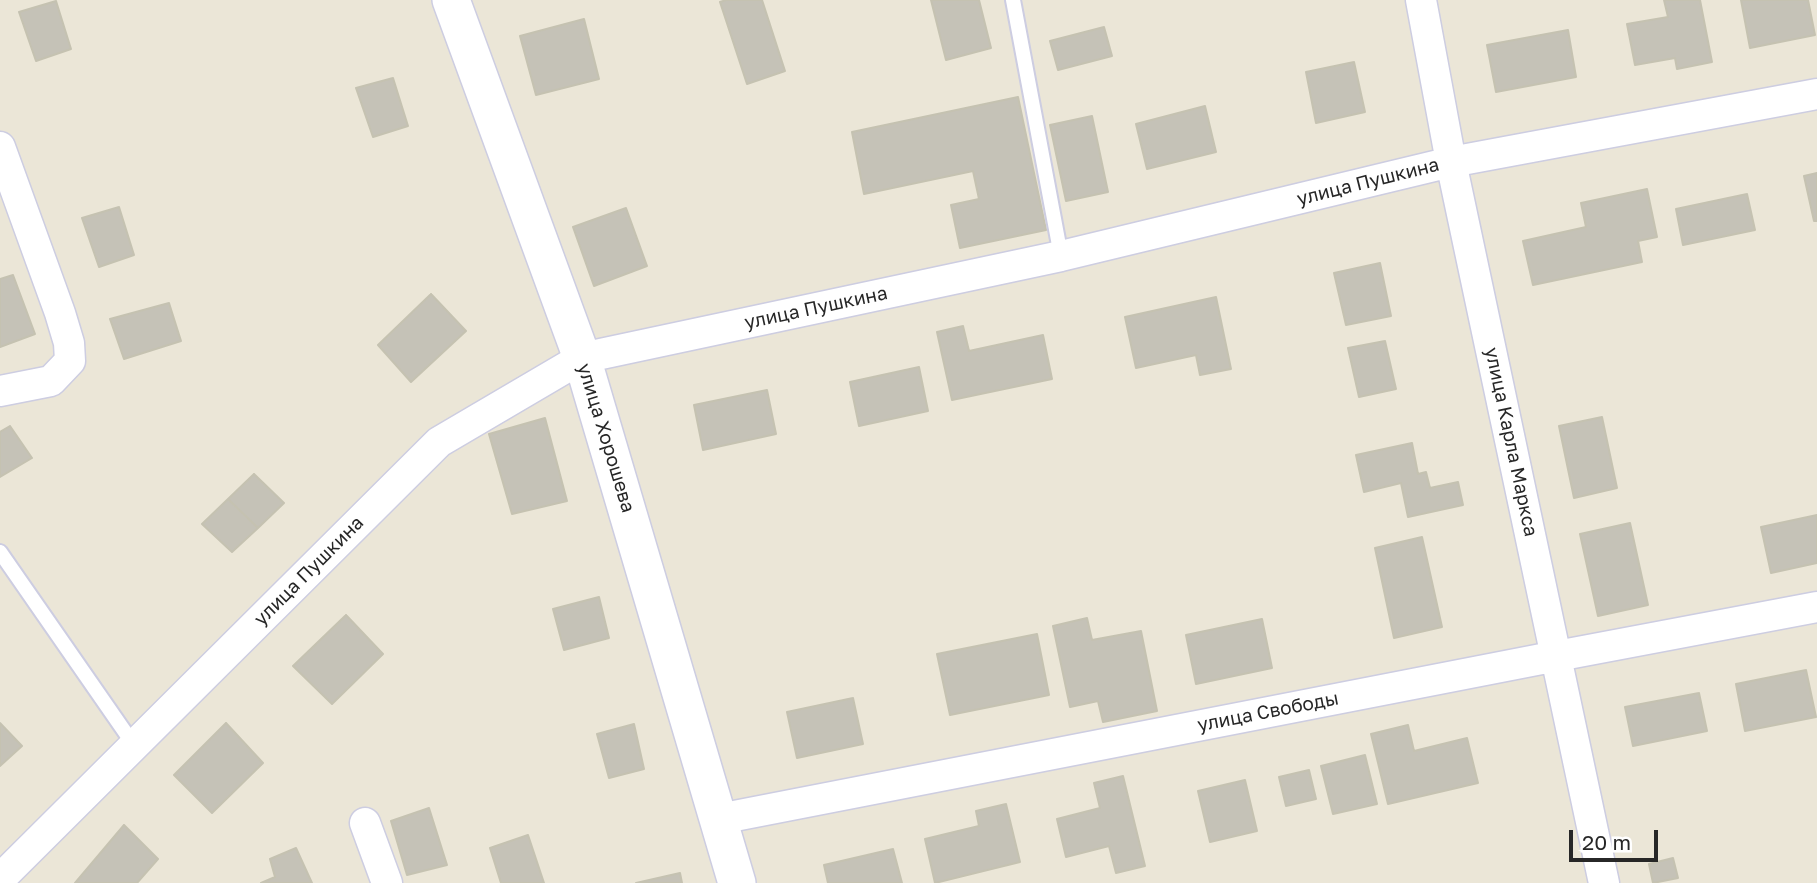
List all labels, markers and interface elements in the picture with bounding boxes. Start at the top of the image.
street label: улица Пушкина [1295,153,1441,211]
street label: улица Пушкина [742,282,890,334]
street label: улица Карла Маркса [1480,345,1542,539]
street label: улица Хорошева [572,361,640,515]
street label: улица Пушкина [249,511,369,631]
street label: улица Свободы [1195,687,1341,737]
scale bar [1572,816,1661,860]
text: 20 m [1582,829,1631,855]

